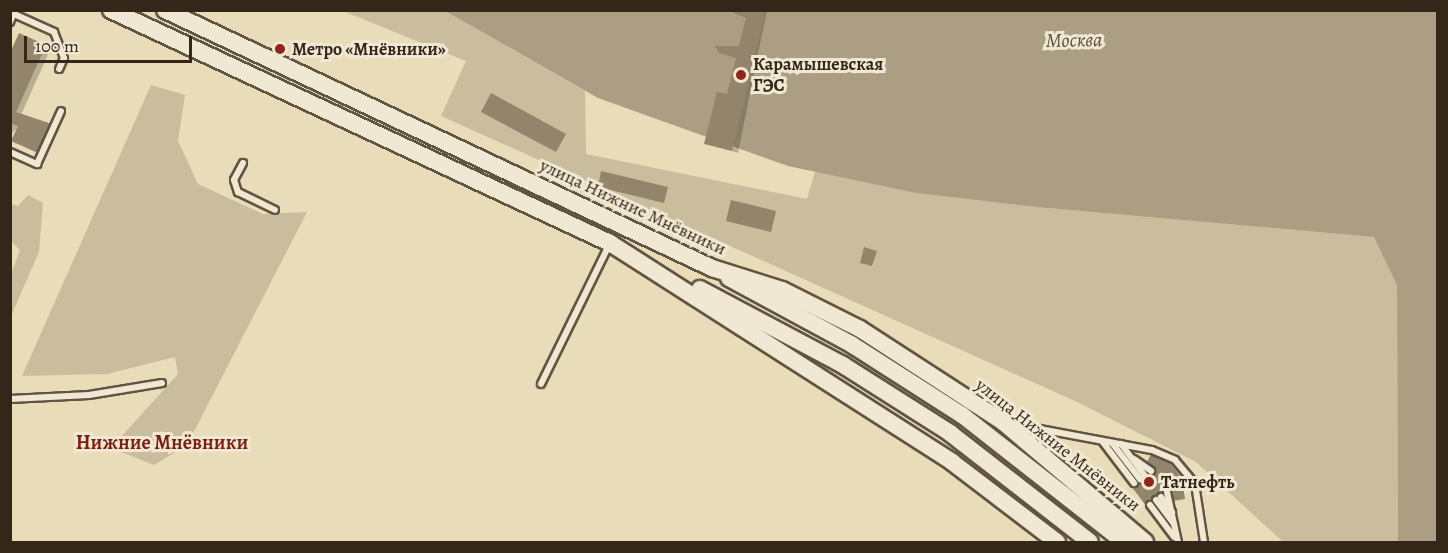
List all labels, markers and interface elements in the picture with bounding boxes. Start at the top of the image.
scale bar [27,24,195,62]
water label: Москва [1045,28,1103,52]
text: 100 m [35,34,79,58]
place label: Метро «Мнёвники» [292,38,446,60]
marker: Метро «Мнёвники» [273,42,287,56]
place label: Карамышевская ГЭС [753,54,883,97]
marker: Карамышевская ГЭС [734,68,748,82]
street label: улица Нижние Мнёвники [536,154,730,260]
street label: улица Нижние Мнёвники [971,374,1145,516]
district label: Нижние Мнёвники [76,430,248,454]
place label: Татнефть [1161,471,1234,493]
marker: Татнефть [1142,475,1156,489]

